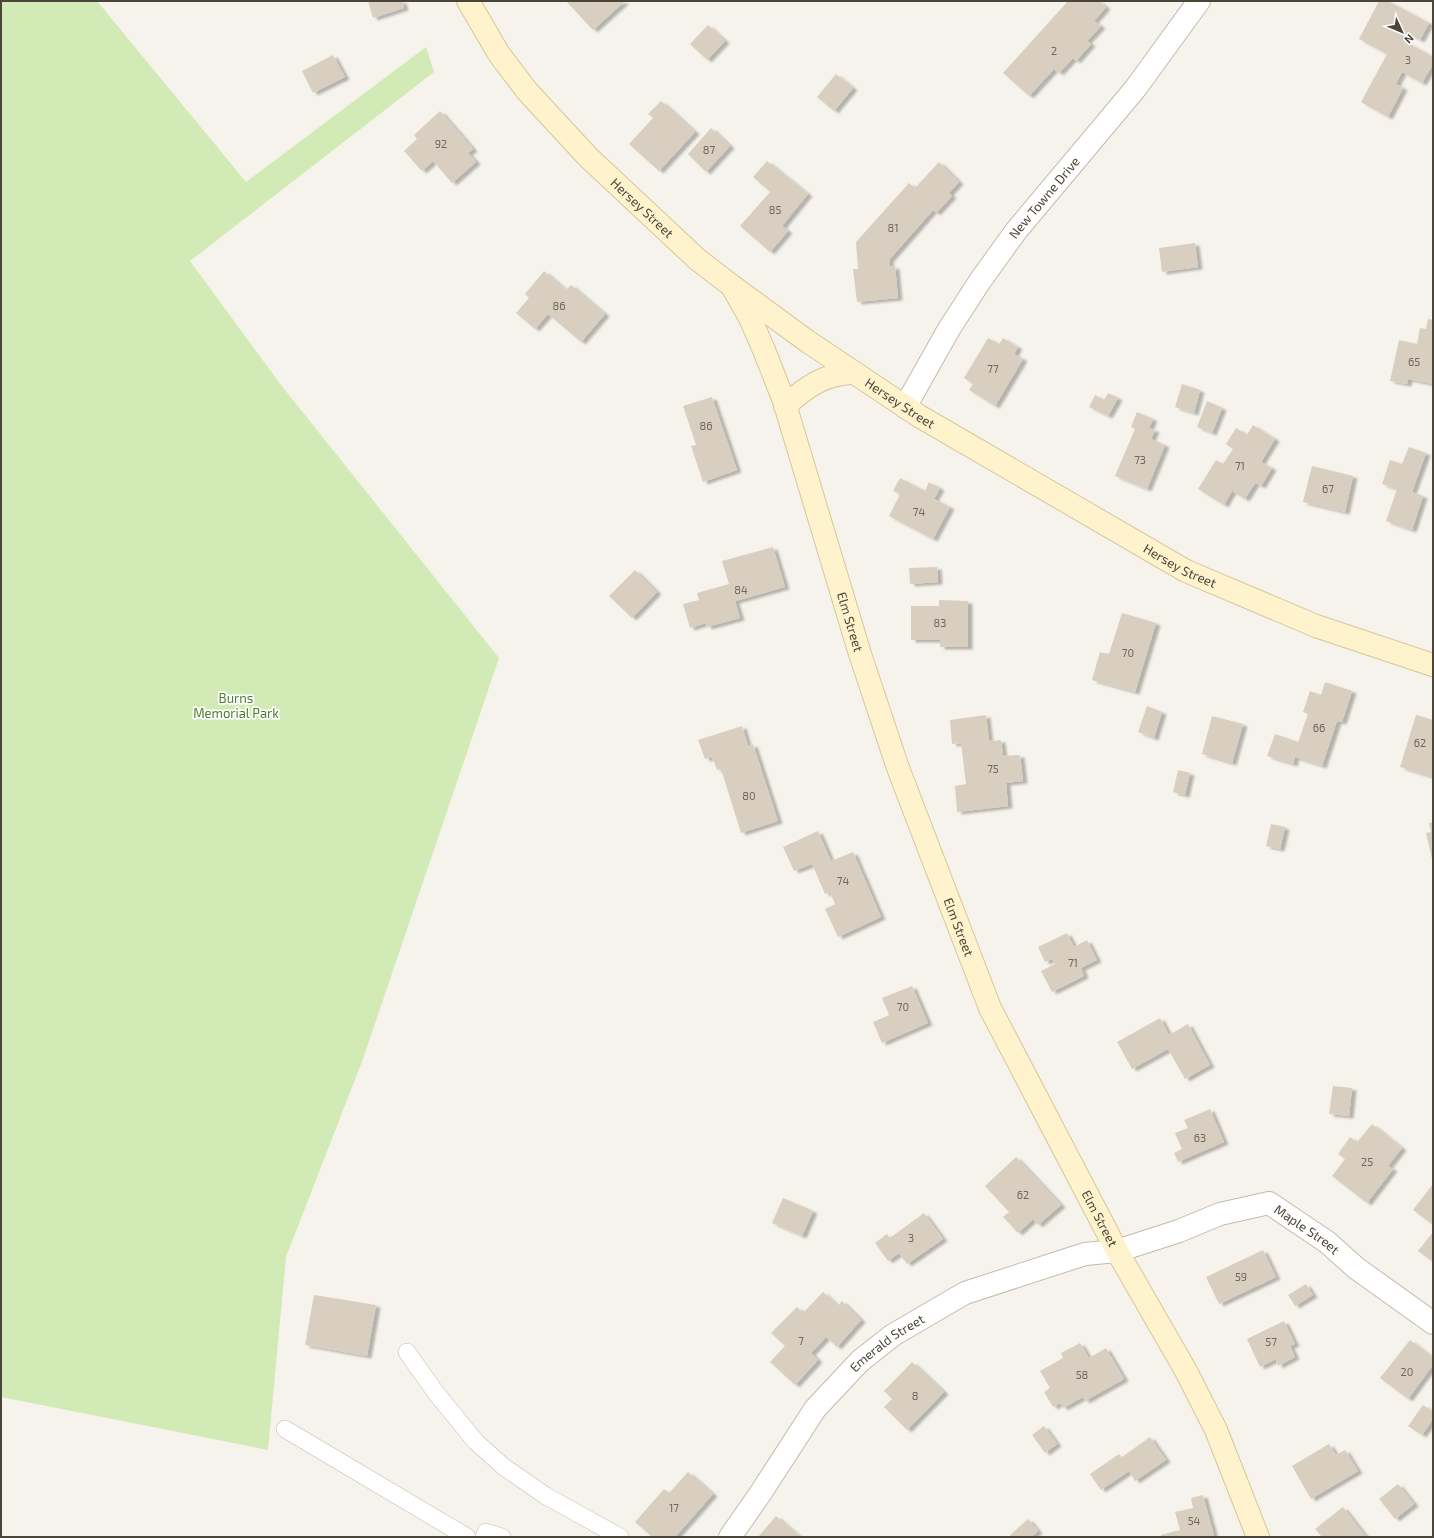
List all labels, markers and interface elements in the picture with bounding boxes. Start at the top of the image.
north arrow [1382,12,1422,52]
text: N [1402,32,1417,47]
house number: 2 [1051,44,1057,57]
house number: 3 [1405,53,1411,66]
house number: 92 [435,137,447,150]
house number: 87 [703,143,716,156]
street label: New Towne Drive [1005,153,1083,242]
street label: Hersey Street [608,175,677,241]
house number: 85 [769,203,781,216]
house number: 81 [887,221,899,234]
house number: 86 [553,299,565,312]
house number: 65 [1408,355,1420,368]
house number: 77 [987,362,999,375]
street label: Hersey Street [862,374,938,432]
house number: 86 [700,419,712,432]
house number: 73 [1134,453,1146,466]
house number: 71 [1235,459,1245,472]
house number: 67 [1322,482,1334,495]
house number: 74 [913,505,925,518]
street label: Hersey Street [1141,540,1219,591]
house number: 84 [734,583,748,596]
street label: Elm Street [834,590,867,654]
house number: 83 [934,616,946,629]
house number: 70 [1122,646,1134,659]
park label: Burns Memorial Park [193,690,279,721]
house number: 66 [1313,721,1325,734]
house number: 62 [1414,736,1426,749]
house number: 75 [987,762,999,775]
house number: 80 [742,789,756,802]
house number: 74 [837,874,849,887]
street label: Elm Street [940,895,977,959]
house number: 71 [1068,956,1078,969]
house number: 70 [897,1000,909,1013]
house number: 63 [1194,1131,1206,1144]
house number: 25 [1361,1155,1373,1168]
street label: Elm Street [1079,1187,1121,1249]
house number: 62 [1017,1188,1029,1201]
street label: Maple Street [1271,1201,1343,1257]
house number: 3 [908,1231,914,1244]
house number: 59 [1235,1270,1247,1283]
street label: Emerald Street [846,1311,927,1375]
house number: 7 [798,1334,804,1347]
house number: 57 [1265,1335,1277,1348]
house number: 20 [1401,1365,1413,1378]
house number: 58 [1076,1368,1088,1381]
house number: 8 [912,1389,918,1402]
house number: 17 [669,1501,679,1514]
house number: 54 [1188,1514,1201,1527]

